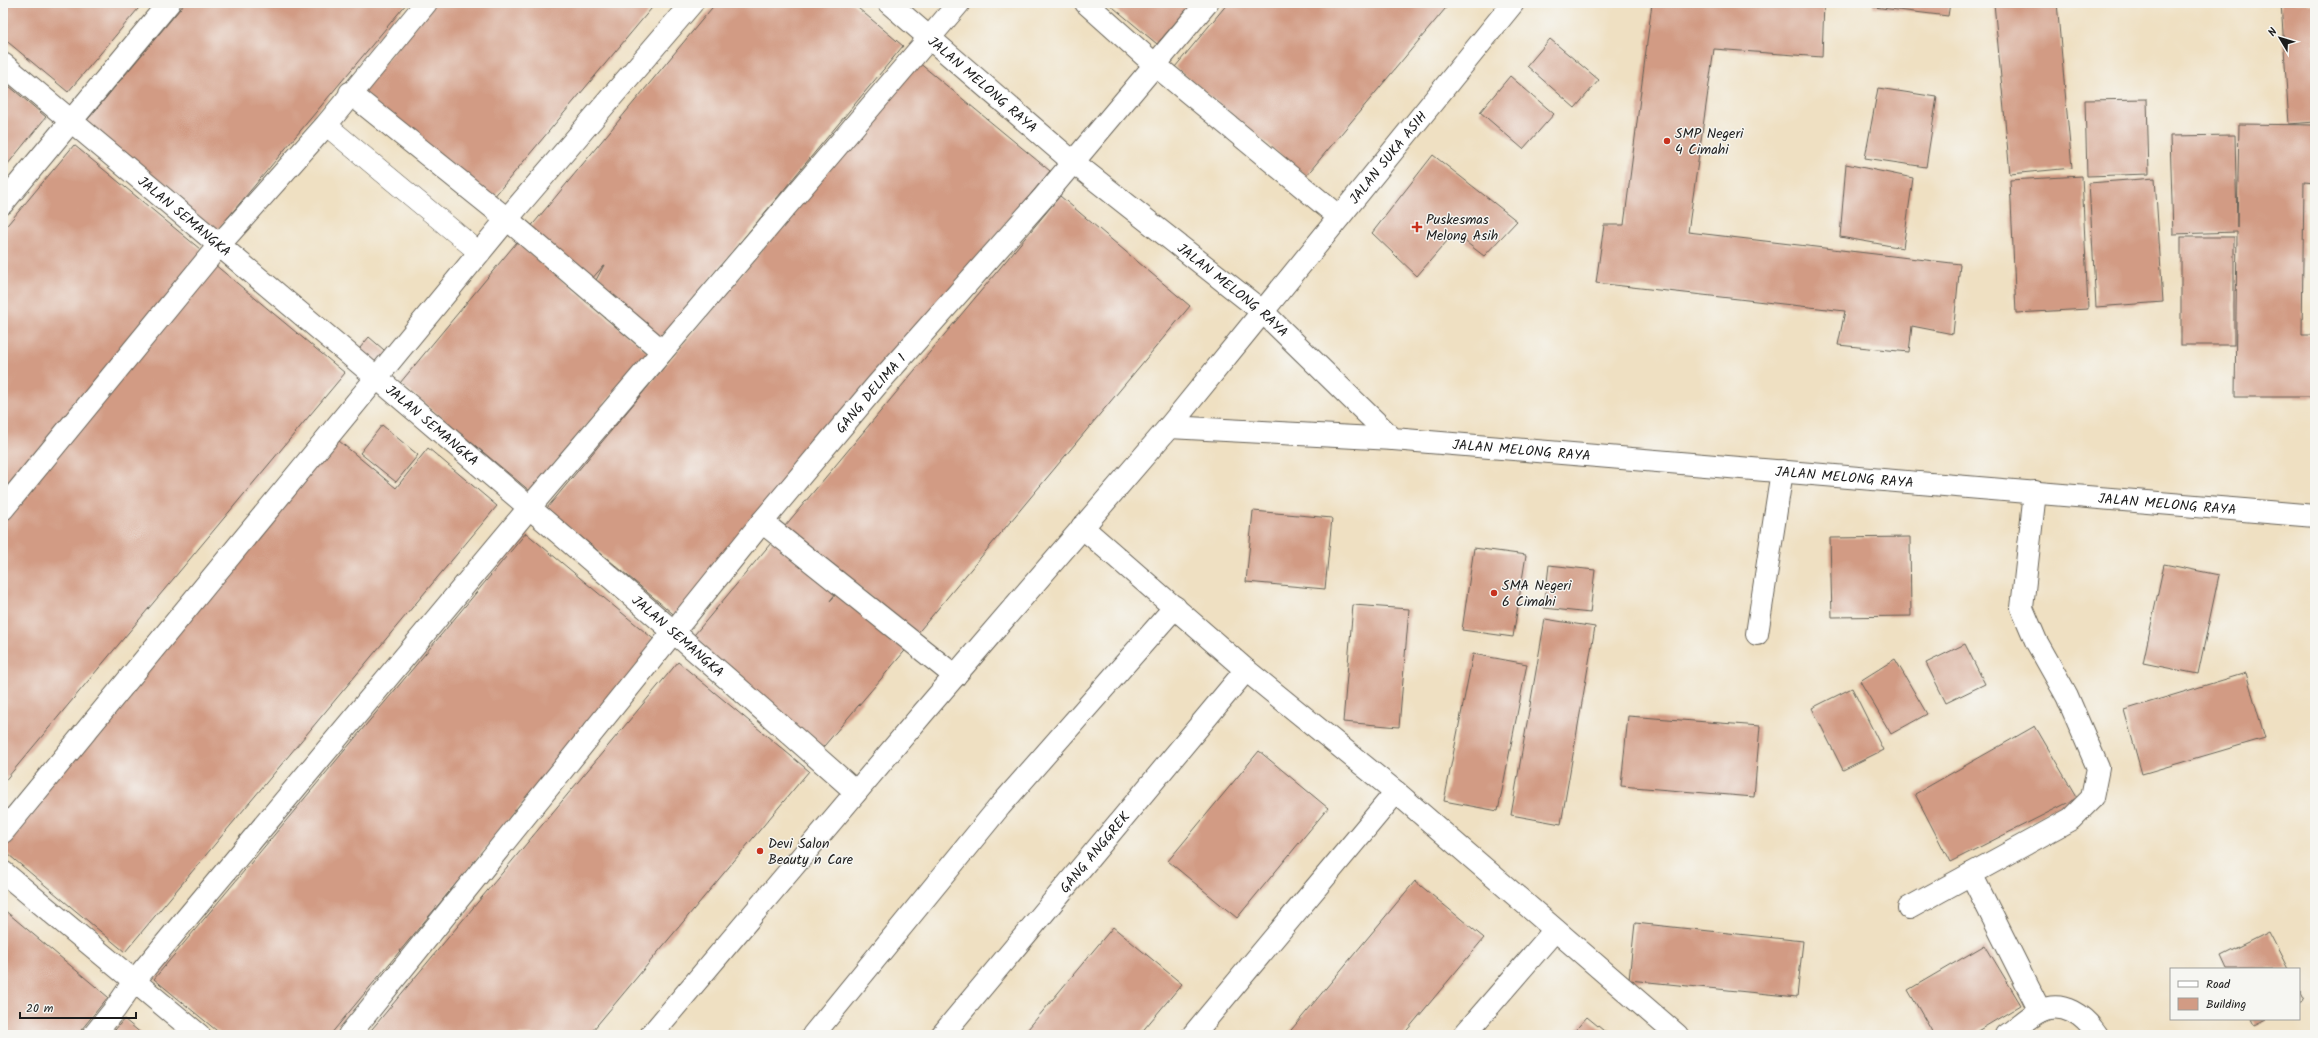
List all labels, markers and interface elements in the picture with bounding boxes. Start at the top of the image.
north arrow [2260,18,2300,58]
text: N [2264,24,2282,41]
street label: JALAN MELONG RAYA [922,31,1042,139]
street label: JALAN SUKA ASIH [1344,107,1433,209]
place label: SMP Negeri 4 Cimahi [1675,123,1744,161]
marker: SMP Negeri 4 Cimahi [1662,136,1672,146]
street label: JALAN SEMANGKA [132,171,236,263]
place label: Puskesmas Melong Asih [1426,209,1498,247]
marker: Puskesmas Melong Asih [1411,221,1423,233]
street label: JALAN MELONG RAYA [1172,238,1293,343]
street label: GANG DELIMA I [831,349,912,439]
street label: JALAN SEMANGKA [380,380,483,472]
street label: JALAN MELONG RAYA [1451,434,1592,467]
street label: JALAN MELONG RAYA [1774,461,1914,494]
street label: JALAN MELONG RAYA [2097,488,2237,521]
place label: SMA Negeri 6 Cimahi [1502,575,1572,613]
marker: SMA Negeri 6 Cimahi [1489,588,1499,598]
street label: JALAN SEMANGKA [627,590,729,683]
street label: GANG ANGGREK [1054,807,1136,898]
place label: Devi Salon Beauty n Care [768,833,854,871]
marker: Devi Salon Beauty n Care [755,846,765,856]
legend [2170,968,2300,1020]
text: Road [2206,975,2231,994]
scale bar [20,994,136,1020]
text: Building [2206,995,2246,1014]
text: 20 m [26,999,54,1018]

